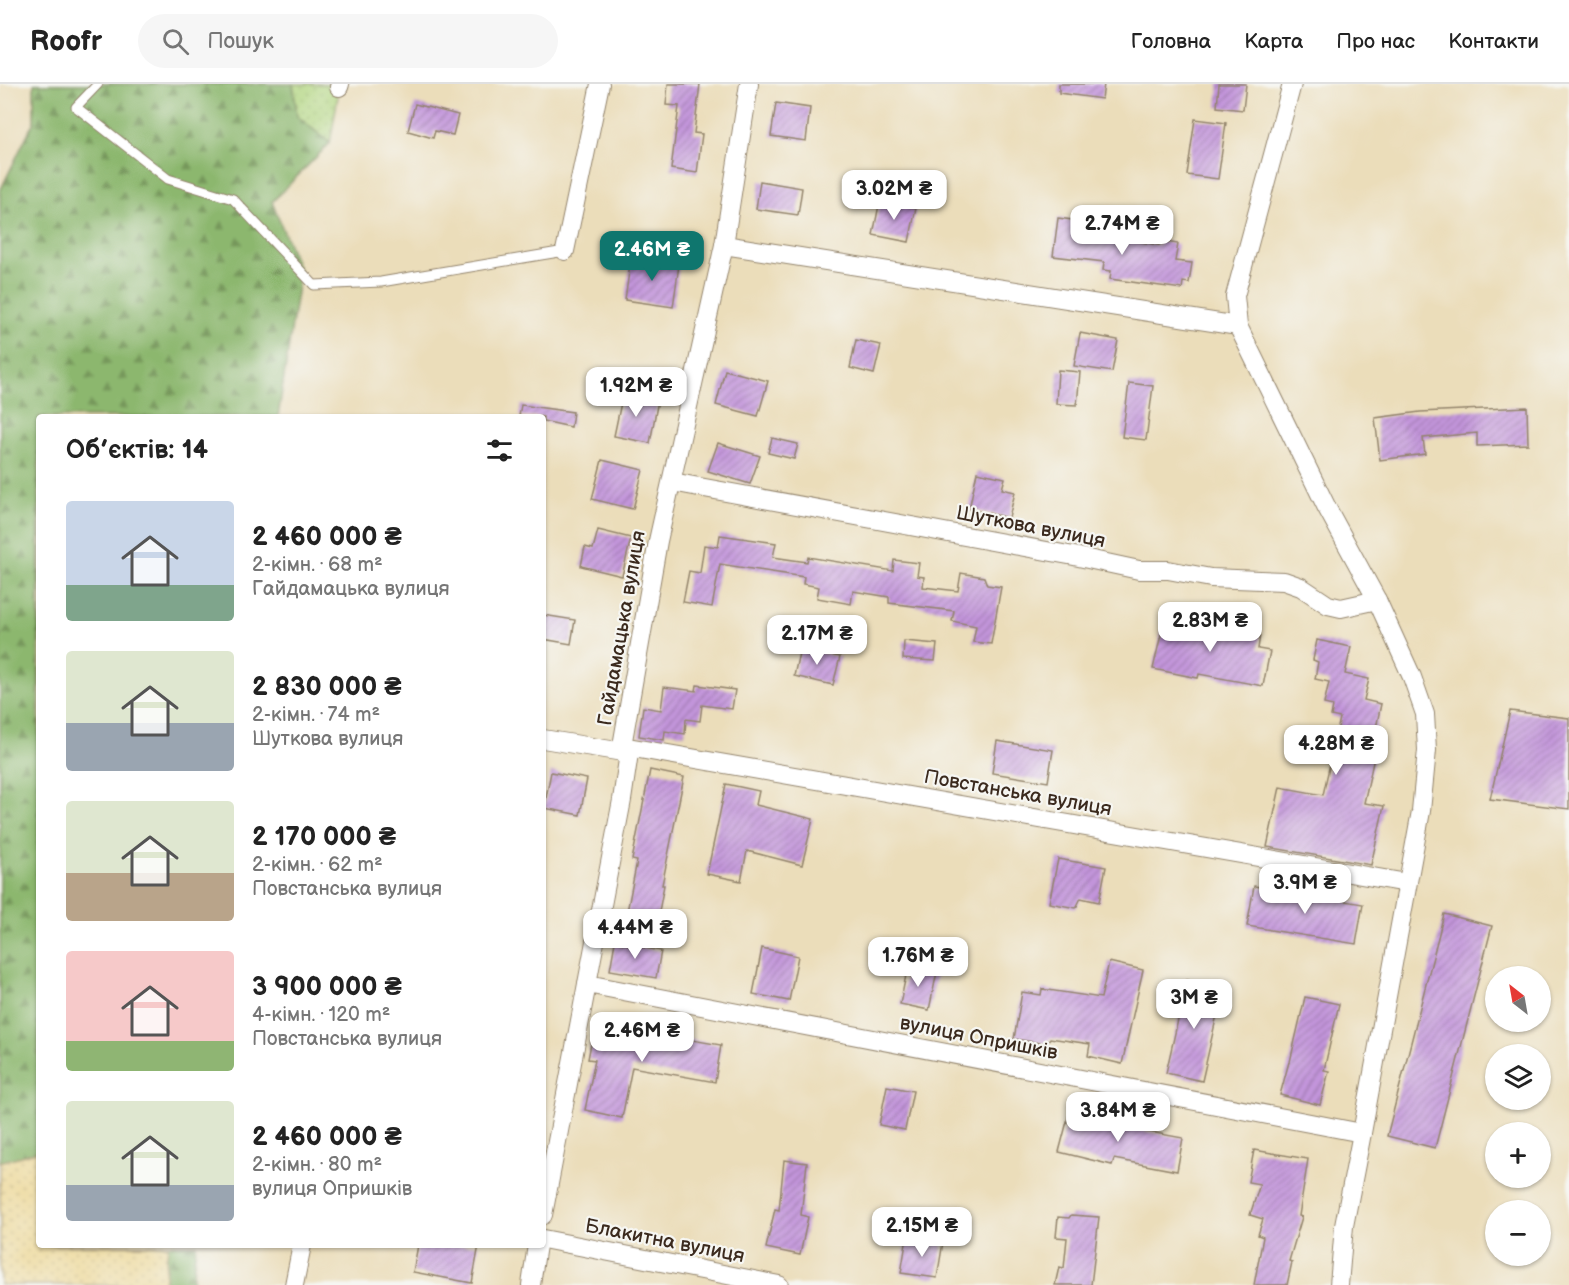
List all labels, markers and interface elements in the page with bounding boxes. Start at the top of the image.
search box [138,14,558,68]
text: Roofr [30,25,102,58]
icon: search [159,25,192,58]
text: Пошук [207,28,274,55]
text: Головна [1131,29,1211,54]
text: Карта [1244,29,1303,54]
text: Про нас [1336,29,1415,54]
text: Контакти [1448,29,1539,54]
pin: 3.02M ₴ [839,170,949,221]
text: 3.02M ₴ [856,177,932,201]
pin: 2.74M ₴ [1067,205,1177,256]
text: 2.74M ₴ [1084,212,1160,236]
pin: 2.46M ₴ [597,231,707,282]
text: 2.46M ₴ [614,238,690,262]
pin: 1.92M ₴ [581,367,691,418]
text: 1.92M ₴ [600,374,672,398]
icon: filters [483,434,516,467]
text: Об’єктів: 14 [66,435,208,466]
street label: Шуткова вулиця [954,501,1107,553]
text: 2 460 000 ₴ [252,522,402,553]
icon: home [114,525,186,597]
street label: Гайдамацька вулиця [593,529,651,728]
text: 2-кімн. · 68 m² [252,553,383,577]
text: Гайдамацька вулиця [252,577,450,601]
pin: 2.83M ₴ [1155,602,1265,653]
text: 2.83M ₴ [1172,609,1248,633]
pin: 2.17M ₴ [762,615,872,666]
text: 2.17M ₴ [781,622,853,646]
text: 2 830 000 ₴ [252,672,402,703]
icon: home [114,675,186,747]
text: 2-кімн. · 74 m² [252,703,380,727]
pin: 4.28M ₴ [1281,725,1391,776]
text: Шуткова вулиця [252,727,403,751]
text: 4.28M ₴ [1298,732,1374,756]
street label: Повстанська вулиця [922,765,1113,821]
text: 2 170 000 ₴ [252,822,396,853]
icon: home [114,825,186,897]
text: 2-кімн. · 62 m² [252,853,383,877]
pin: 3.9M ₴ [1256,864,1354,915]
text: 3.9M ₴ [1273,871,1337,895]
text: Повстанська вулиця [252,877,442,901]
pin: 4.44M ₴ [580,909,690,960]
text: 4.44M ₴ [597,916,673,940]
pin: 1.76M ₴ [863,937,973,988]
text: 1.76M ₴ [882,944,954,968]
north arrow [1485,966,1551,1032]
map controls [1485,966,1551,1266]
text: 3 900 000 ₴ [252,972,402,1003]
icon: home [114,975,186,1047]
pin: 3M ₴ [1158,979,1230,1030]
text: 3M ₴ [1170,986,1218,1010]
text: 4-кімн. · 120 m² [252,1003,390,1027]
street label: вулиця Опришків [898,1011,1060,1065]
pin: 2.46M ₴ [587,1012,697,1063]
text: 2.46M ₴ [604,1019,680,1043]
text: Повстанська вулиця [252,1027,442,1051]
button: layers [1485,1044,1551,1110]
pin: 3.84M ₴ [1063,1092,1173,1143]
text: 3.84M ₴ [1080,1099,1156,1123]
text: 2 460 000 ₴ [252,1122,402,1153]
button: + [1485,1122,1551,1188]
icon: home [114,1125,186,1197]
text: 2-кімн. · 80 m² [252,1153,382,1177]
text: вулиця Опришків [252,1177,412,1201]
button: − [1485,1200,1551,1266]
pin: 2.15M ₴ [867,1207,977,1258]
street label: Блакитна вулиця [583,1214,746,1268]
text: 2.15M ₴ [886,1214,958,1238]

